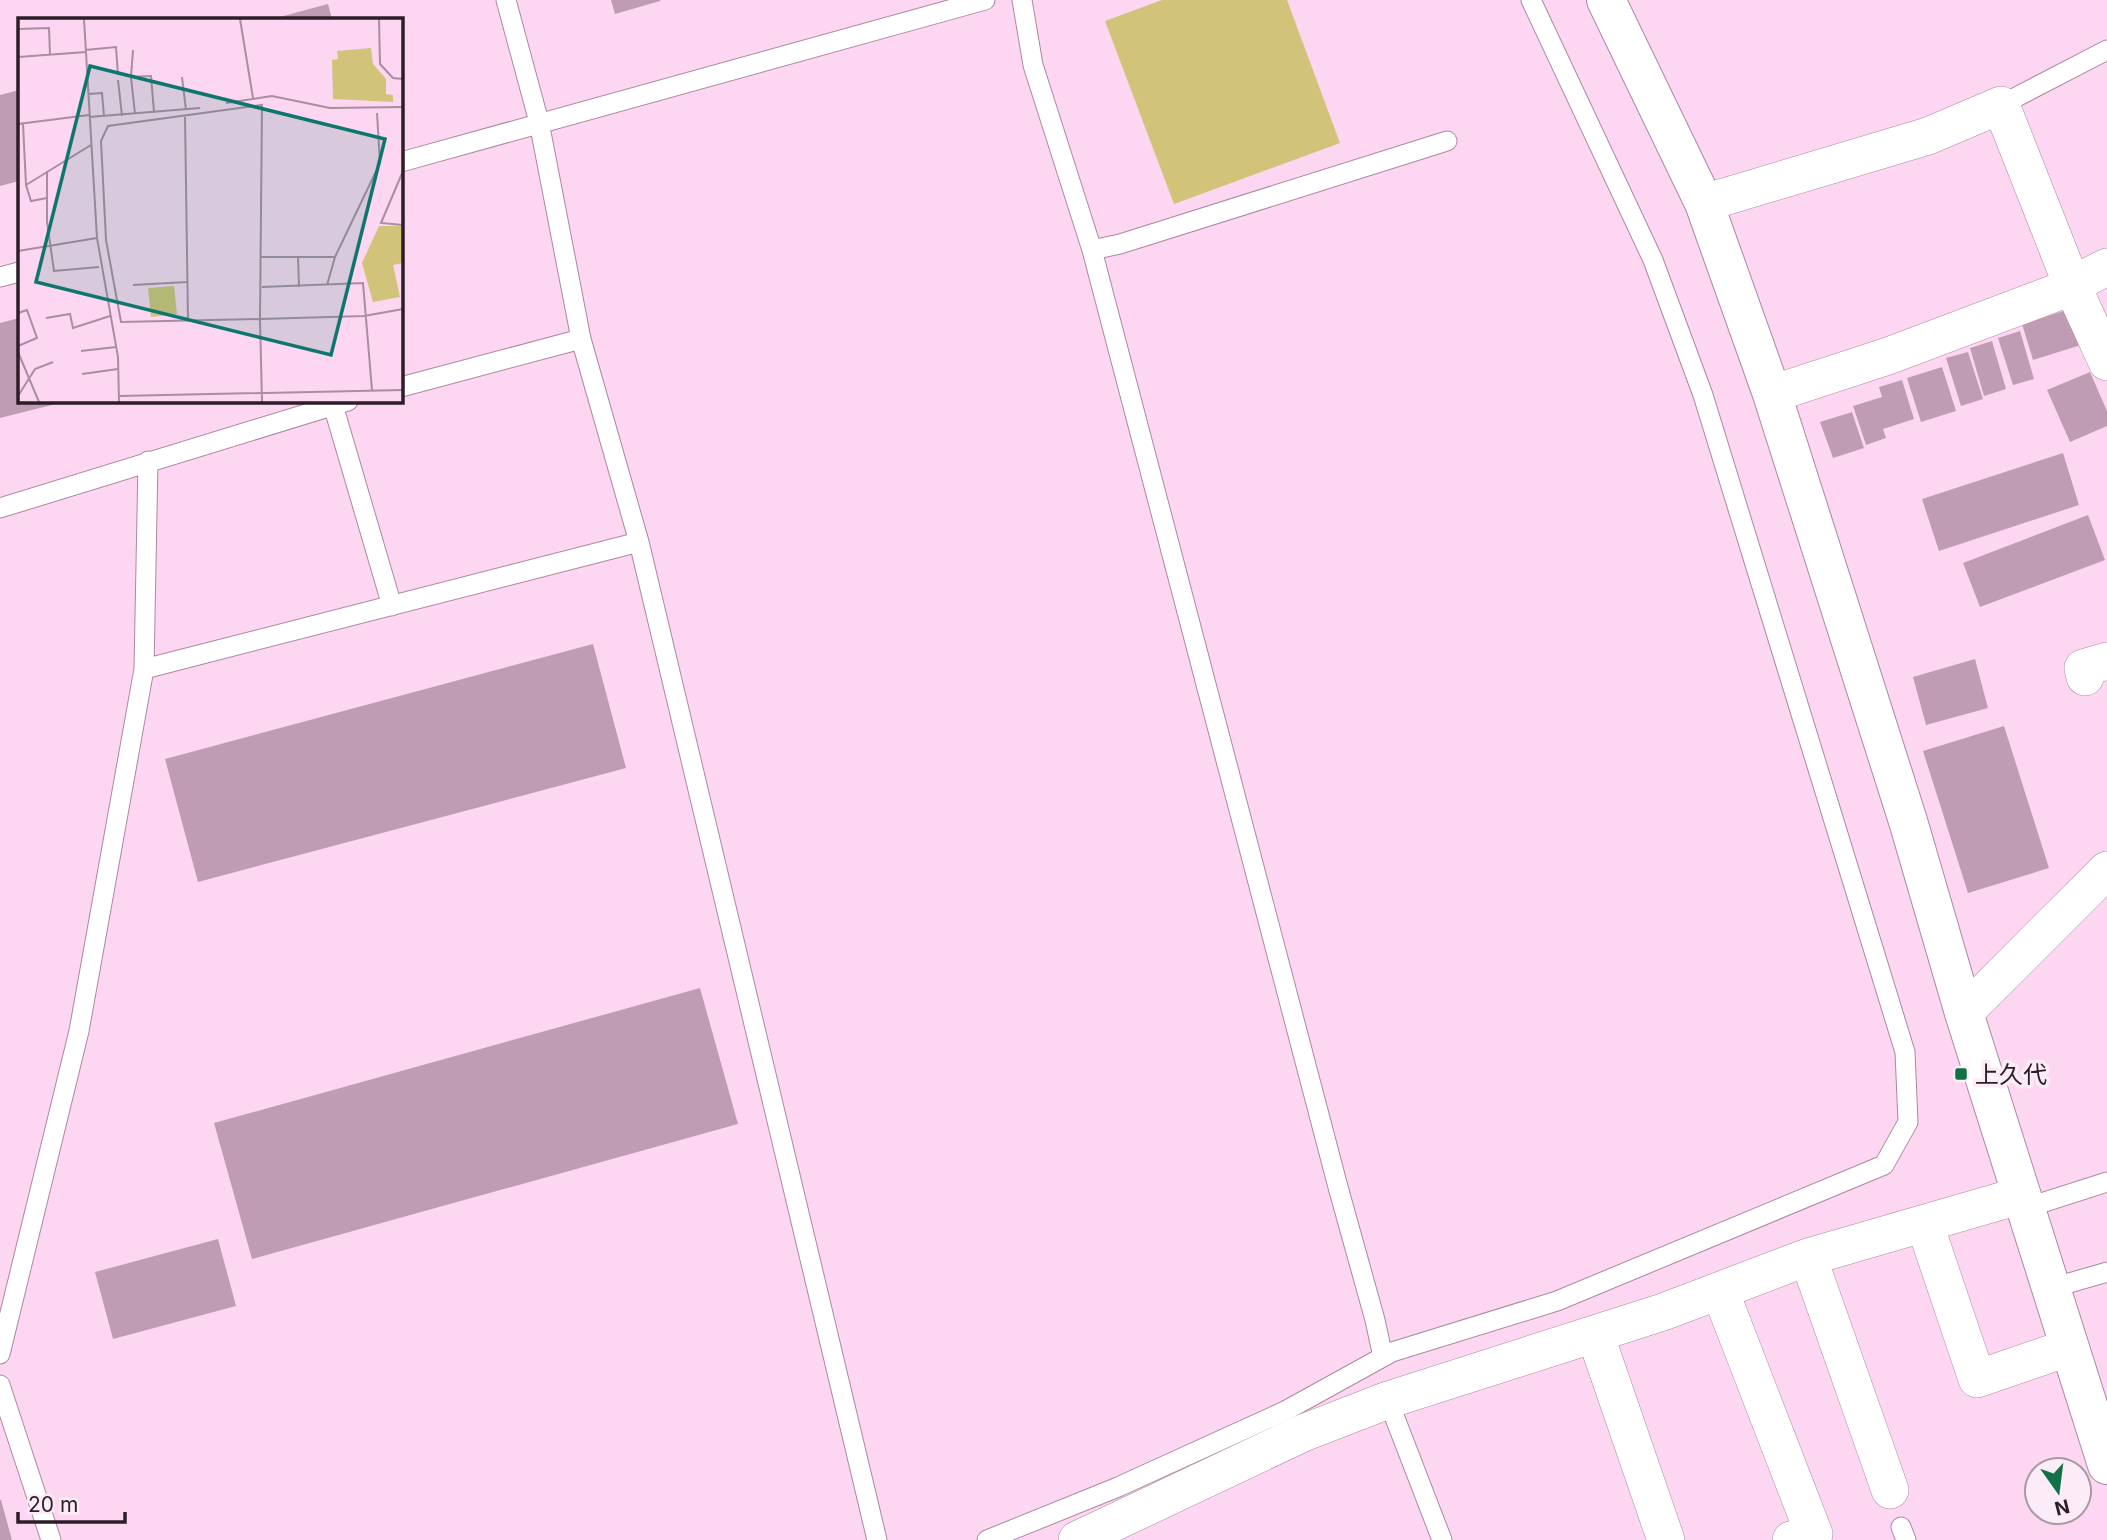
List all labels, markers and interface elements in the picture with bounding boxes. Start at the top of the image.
inset map [18,18,402,402]
place label: 上久代 [1975,1060,2047,1089]
marker: 上久代 [1953,1066,1969,1082]
north arrow [2023,1456,2093,1526]
scale bar [18,1480,124,1524]
text: 20 m [28,1492,78,1517]
text: N [2052,1494,2072,1520]

